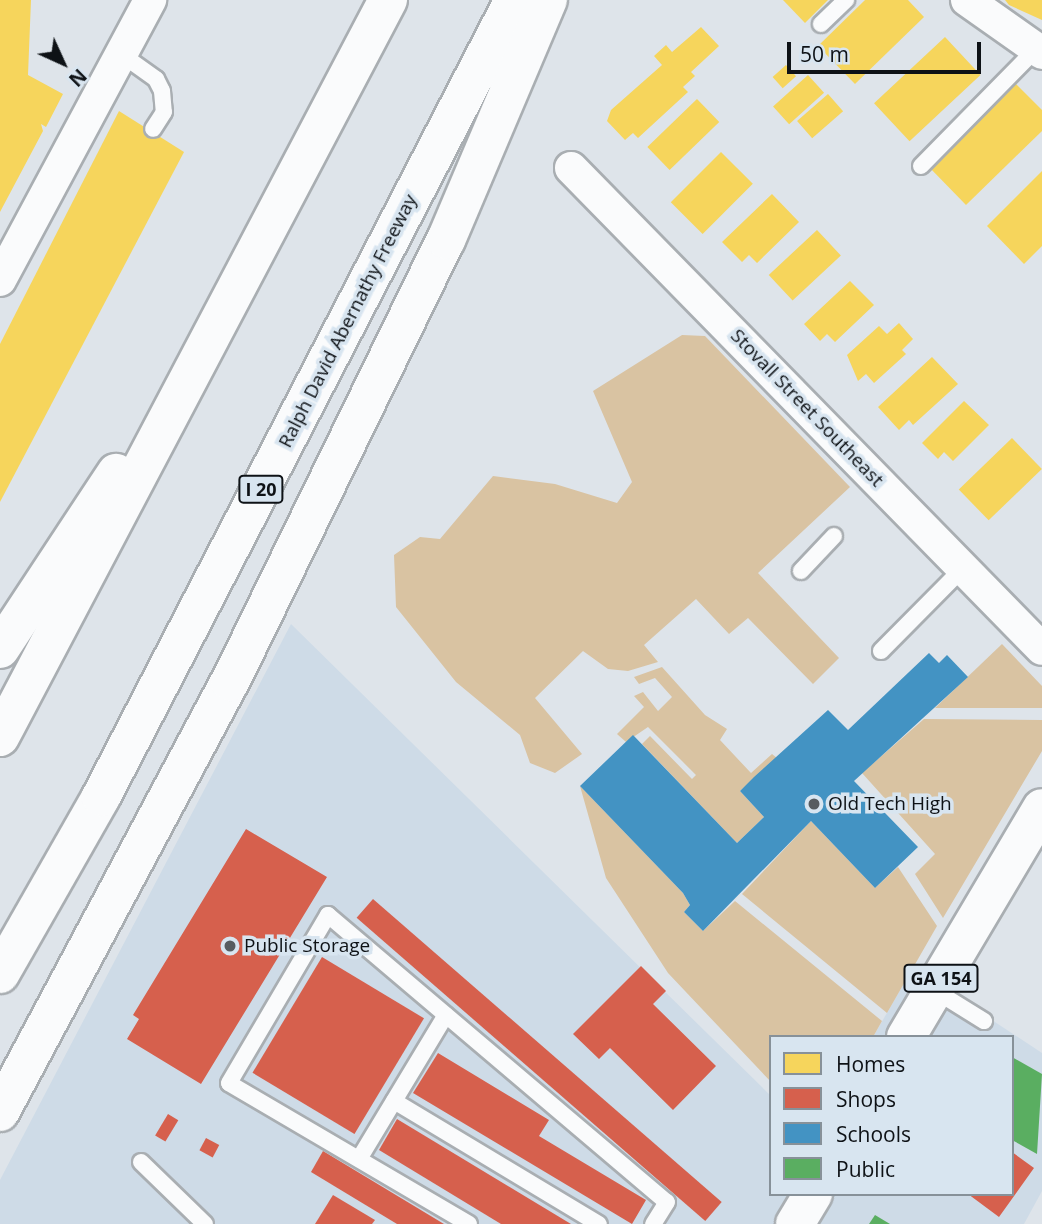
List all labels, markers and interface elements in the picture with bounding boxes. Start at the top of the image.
north arrow [28,28,98,98]
scale bar [790,28,984,72]
text: 50 m [800,40,849,68]
text: N [63,63,93,92]
street label: Ralph David Abernathy Freeway [274,190,422,452]
street label: Stovall Street Southeast [726,324,888,492]
road number: I 20 [238,475,284,504]
place label: Old Tech High [828,793,952,815]
marker: Old Tech High [806,796,822,812]
place label: Public Storage [244,935,370,957]
marker: Public Storage [222,938,238,954]
road number: GA 154 [902,964,979,993]
legend [769,1035,1014,1196]
text: Homes [836,1050,905,1078]
text: Shops [836,1085,896,1113]
text: Schools [836,1120,911,1148]
text: Public [836,1155,895,1183]

